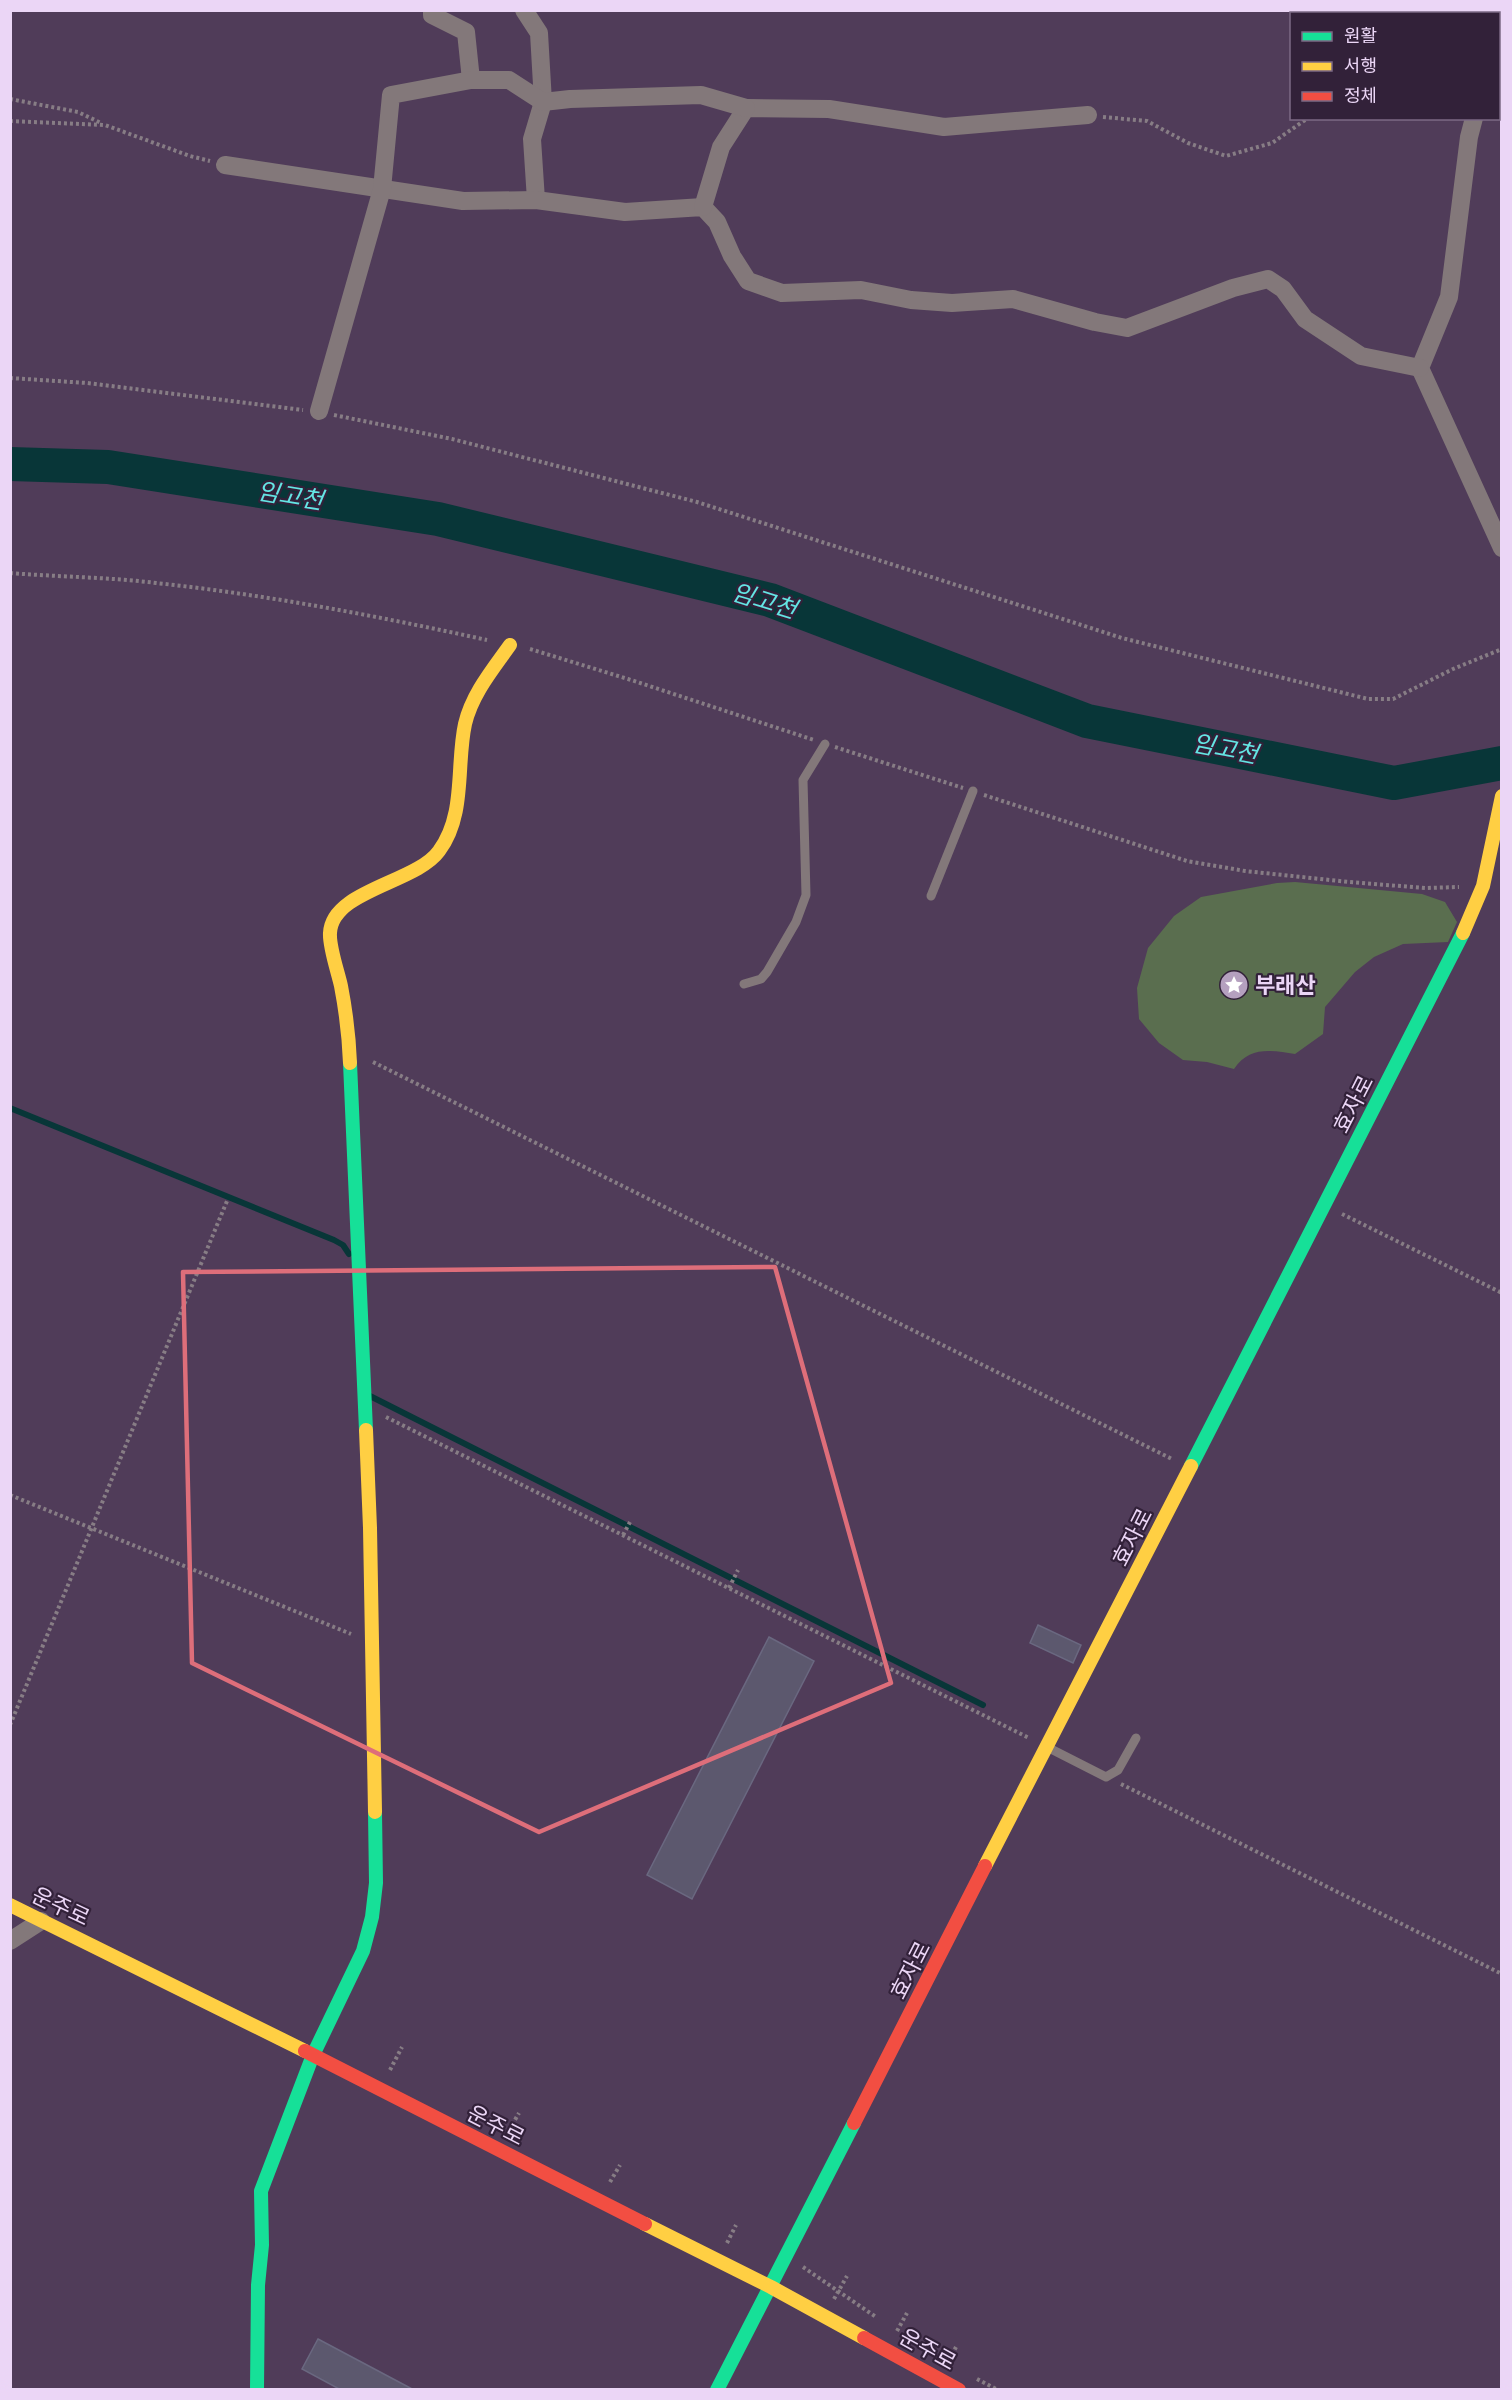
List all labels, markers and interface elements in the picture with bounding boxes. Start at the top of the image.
legend [1290,12,1500,120]
text: 원활 [1344,25,1377,47]
text: 서행 [1344,55,1377,77]
text: 정체 [1344,85,1377,107]
water label: 임고천 [255,476,328,515]
water label: 임고천 [728,577,803,625]
water label: 임고천 [1190,728,1263,770]
place icon: 부래산 [1218,969,1250,1001]
place label: 부래산 [1255,972,1316,999]
street label: 효자로 [1328,1071,1379,1137]
street label: 효자로 [1107,1504,1158,1570]
street label: 운주로 [28,1881,94,1932]
street label: 효자로 [885,1937,936,2003]
street label: 운주로 [463,2100,529,2151]
street label: 운주로 [895,2323,961,2376]

